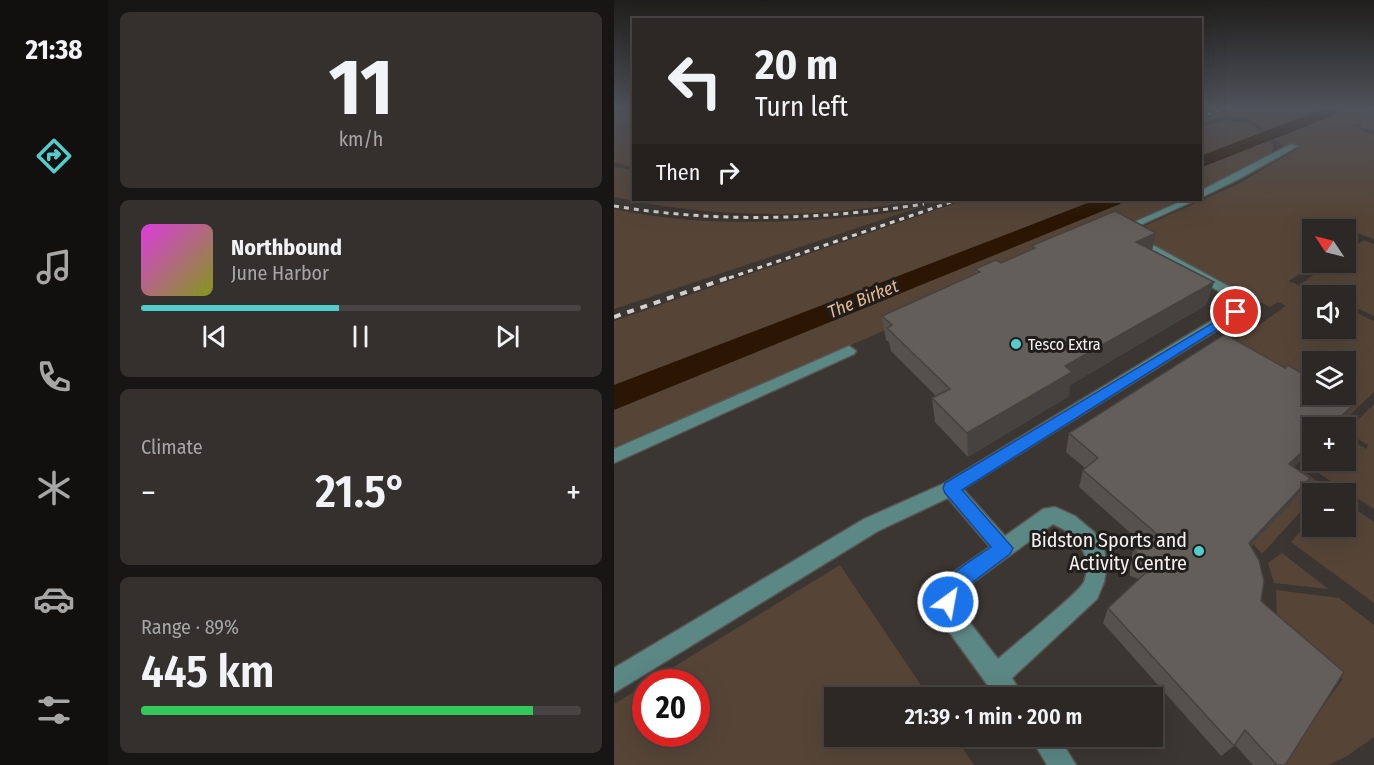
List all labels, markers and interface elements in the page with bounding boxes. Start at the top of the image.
text: 21:38 [25,34,83,66]
text: 20 m [755,40,838,90]
text: 11 [329,41,393,135]
icon: left [656,42,734,120]
text: Turn left [755,91,848,123]
text: km/h [339,127,383,151]
icon: directions [33,135,75,177]
icon: right [712,156,745,189]
text: Then [656,159,700,186]
north arrow [1302,219,1356,273]
map controls [1302,219,1356,537]
text: Northbound [231,234,342,261]
icon: music [33,246,75,288]
text: June Harbor [231,261,329,285]
water label: The Birket [824,275,902,323]
button: sound [1302,285,1356,339]
pin [1210,286,1261,337]
icon: arrive [1219,295,1252,328]
icon: previous [198,320,231,353]
icon: pause [344,320,377,353]
icon: next [491,320,524,353]
place label: Tesco Extra [1028,335,1101,354]
marker: Tesco Extra [1009,337,1023,351]
button: layers [1302,351,1356,405]
icon: phone [33,356,75,398]
button: + [1302,417,1356,471]
text: Climate [141,435,203,459]
text: 21.5° [315,465,407,519]
icon: climate [33,467,75,509]
text: − [141,473,156,513]
text: + [566,473,581,513]
button: − [1302,483,1356,537]
place label: Bidston Sports and Activity Centre [1031,528,1187,575]
marker: Bidston Sports and Activity Centre [1192,544,1206,558]
position arrow [916,570,980,634]
icon: car [33,578,75,620]
text: Range · 89% [141,615,239,639]
text: 445 km [141,645,274,699]
speed limit sign: 20 [632,669,710,747]
icon: filters [33,689,75,731]
text: 21:39 · 1 min · 200 m [905,703,1082,730]

